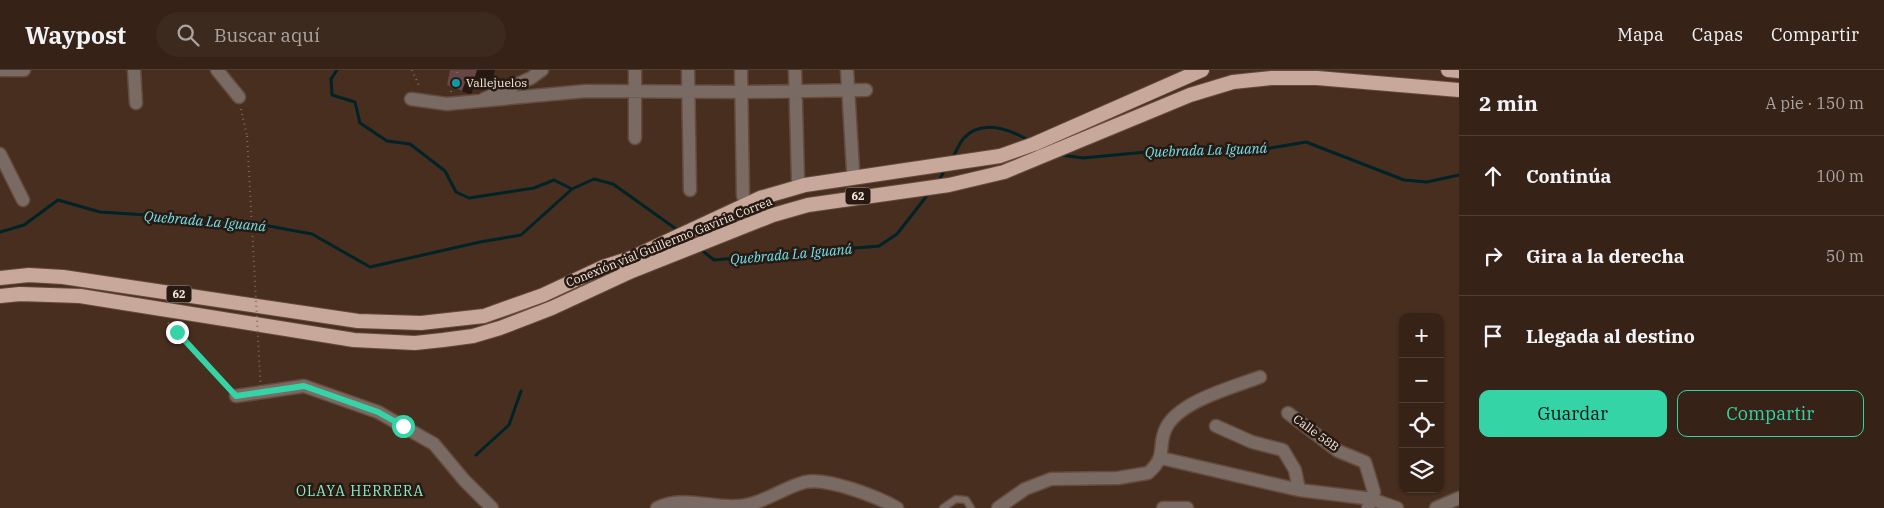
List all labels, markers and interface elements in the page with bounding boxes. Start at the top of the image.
search box [156,12,506,57]
text: Waypost [25,19,126,51]
icon: search [174,21,202,49]
text: Buscar aquí [214,23,320,47]
text: Mapa [1617,23,1664,46]
text: Capas [1692,23,1743,46]
text: Compartir [1771,23,1859,46]
place label: Vallejuelos [466,75,527,90]
marker: Vallejuelos [450,77,462,89]
text: 2 min [1479,89,1538,117]
text: A pie · 150 m [1766,93,1864,113]
water label: Quebrada La Iguaná [1144,139,1268,161]
icon: ahead [1479,162,1507,190]
text: Continúa [1526,164,1611,188]
text: 100 m [1816,166,1864,186]
road number: 62 [846,188,870,204]
street label: Conexión vial Guillermo Gaviria Correa [564,193,775,290]
water label: Quebrada La Iguaná [143,207,267,235]
water label: Quebrada La Iguaná [729,240,853,268]
icon: right [1479,242,1507,270]
text: Gira a la derecha [1526,244,1685,268]
text: 50 m [1826,246,1864,266]
road number: 62 [166,285,192,302]
map controls [1399,313,1444,493]
button: + [1399,313,1444,358]
route end [166,321,189,344]
icon: arrive [1479,322,1507,350]
text: Llegada al destino [1526,324,1695,348]
button: − [1399,358,1444,403]
button: Guardar [1479,390,1667,437]
button: Compartir [1677,390,1864,437]
button: locate [1399,403,1444,448]
street label: Calle 58B [1290,411,1342,454]
route start [392,415,415,438]
button: layers [1399,448,1444,493]
district label: OLAYA HERRERA [296,482,424,500]

